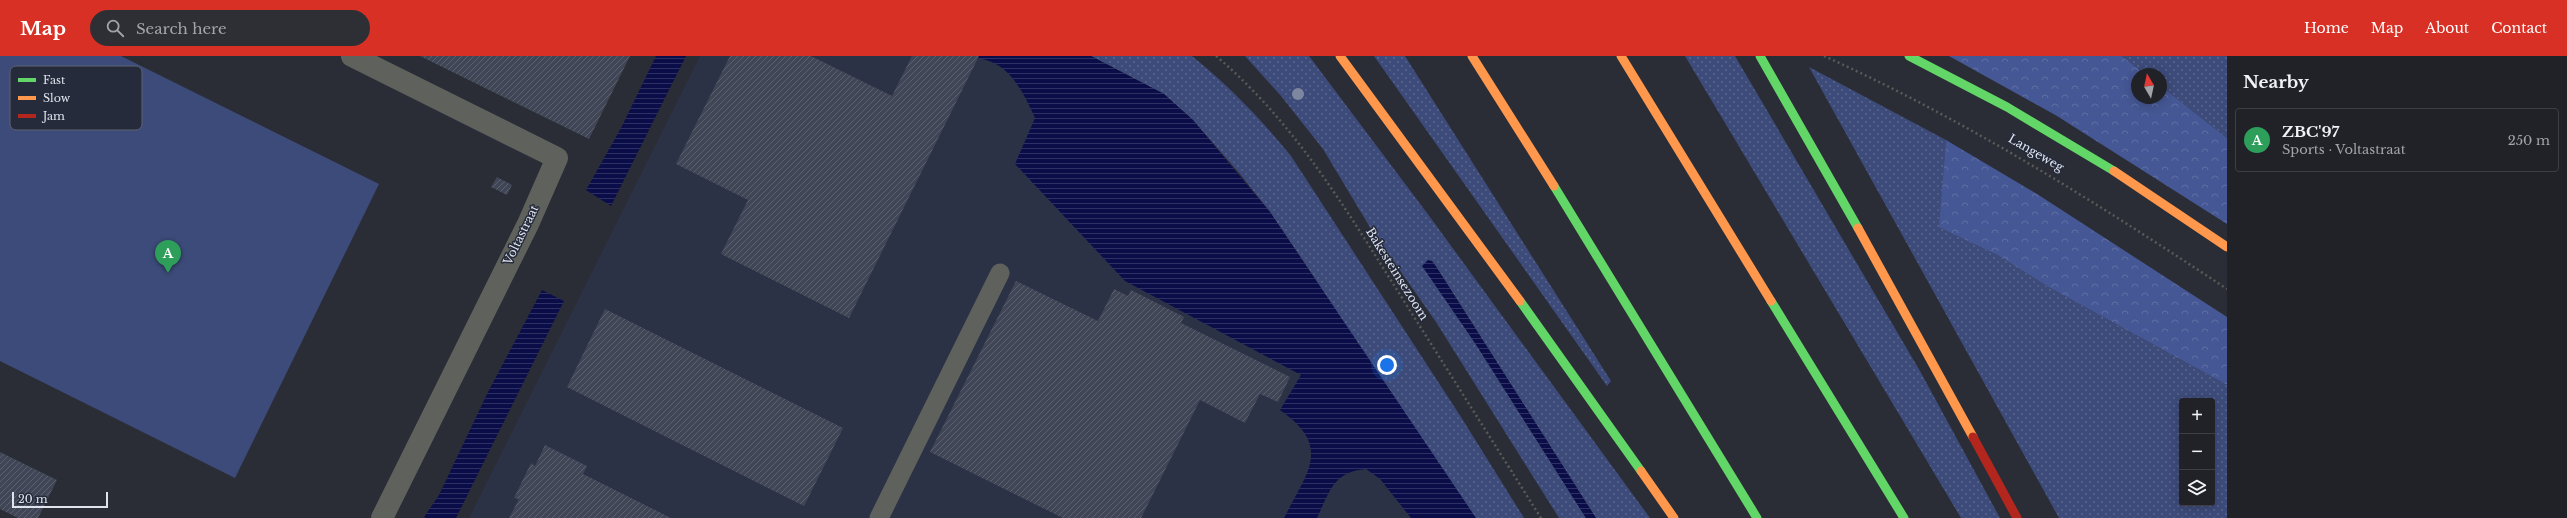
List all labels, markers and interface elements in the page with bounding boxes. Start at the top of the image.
search box [90,10,370,46]
text: Map [20,17,66,40]
icon: search [104,17,126,39]
text: Search here [136,19,227,38]
text: Home [2304,19,2349,37]
text: Map [2371,19,2403,37]
text: About [2425,19,2469,37]
text: Contact [2491,19,2547,37]
legend [10,66,142,130]
north arrow [2131,68,2167,104]
text: Nearby [2243,72,2309,93]
text: Fast [43,73,66,87]
text: Slow [43,91,71,105]
text: Jam [41,109,65,123]
text: ZBC'97 [2282,122,2339,141]
street label: Langeweg [2006,131,2067,175]
text: A [2252,132,2262,149]
text: 250 m [2508,132,2550,149]
text: Sports · Voltastraat [2282,141,2406,158]
street label: Voltastraat [499,202,542,268]
street label: Bakesteinsezoom [1363,225,1432,323]
pin: A [155,240,181,273]
your location [1377,355,1397,375]
map controls [2179,398,2215,506]
button: + [2179,398,2215,434]
button: − [2179,434,2215,470]
button: layers [2179,470,2215,506]
scale bar [12,490,108,509]
text: 20 m [18,492,48,506]

